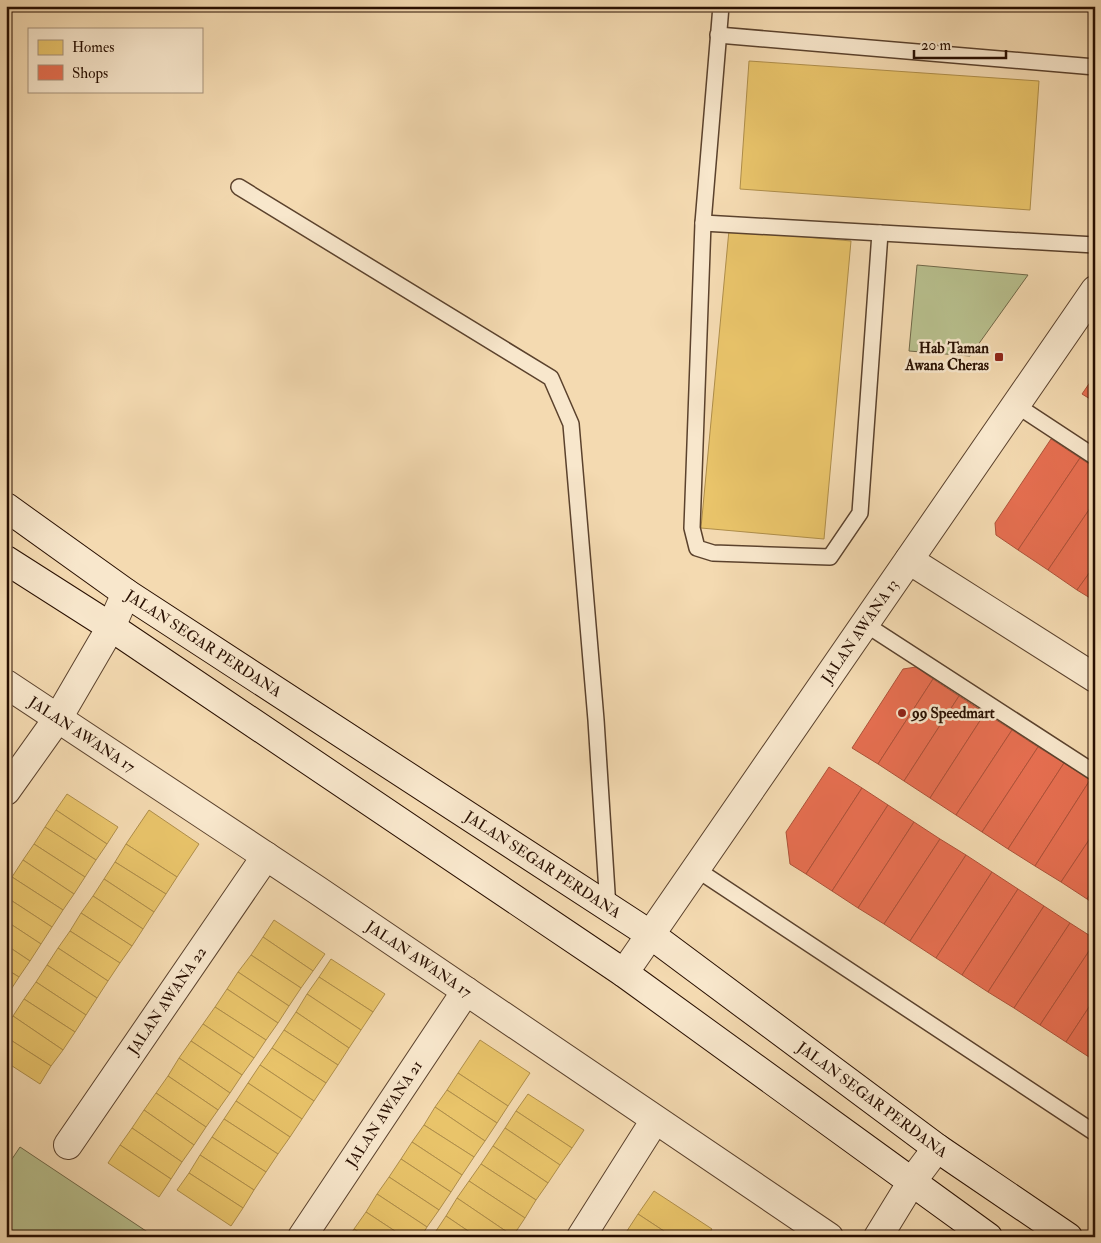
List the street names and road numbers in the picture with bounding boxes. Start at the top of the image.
street label: JALAN AWANA 13 [817,576,903,689]
street label: JALAN SEGAR PERDANA [120,585,285,702]
street label: JALAN AWANA 17 [23,692,138,777]
street label: JALAN SEGAR PERDANA [459,807,625,923]
street label: JALAN AWANA 17 [361,916,475,1002]
street label: JALAN AWANA 22 [123,943,211,1060]
street label: JALAN SEGAR PERDANA [792,1037,951,1162]
street label: JALAN AWANA 21 [342,1057,427,1173]

